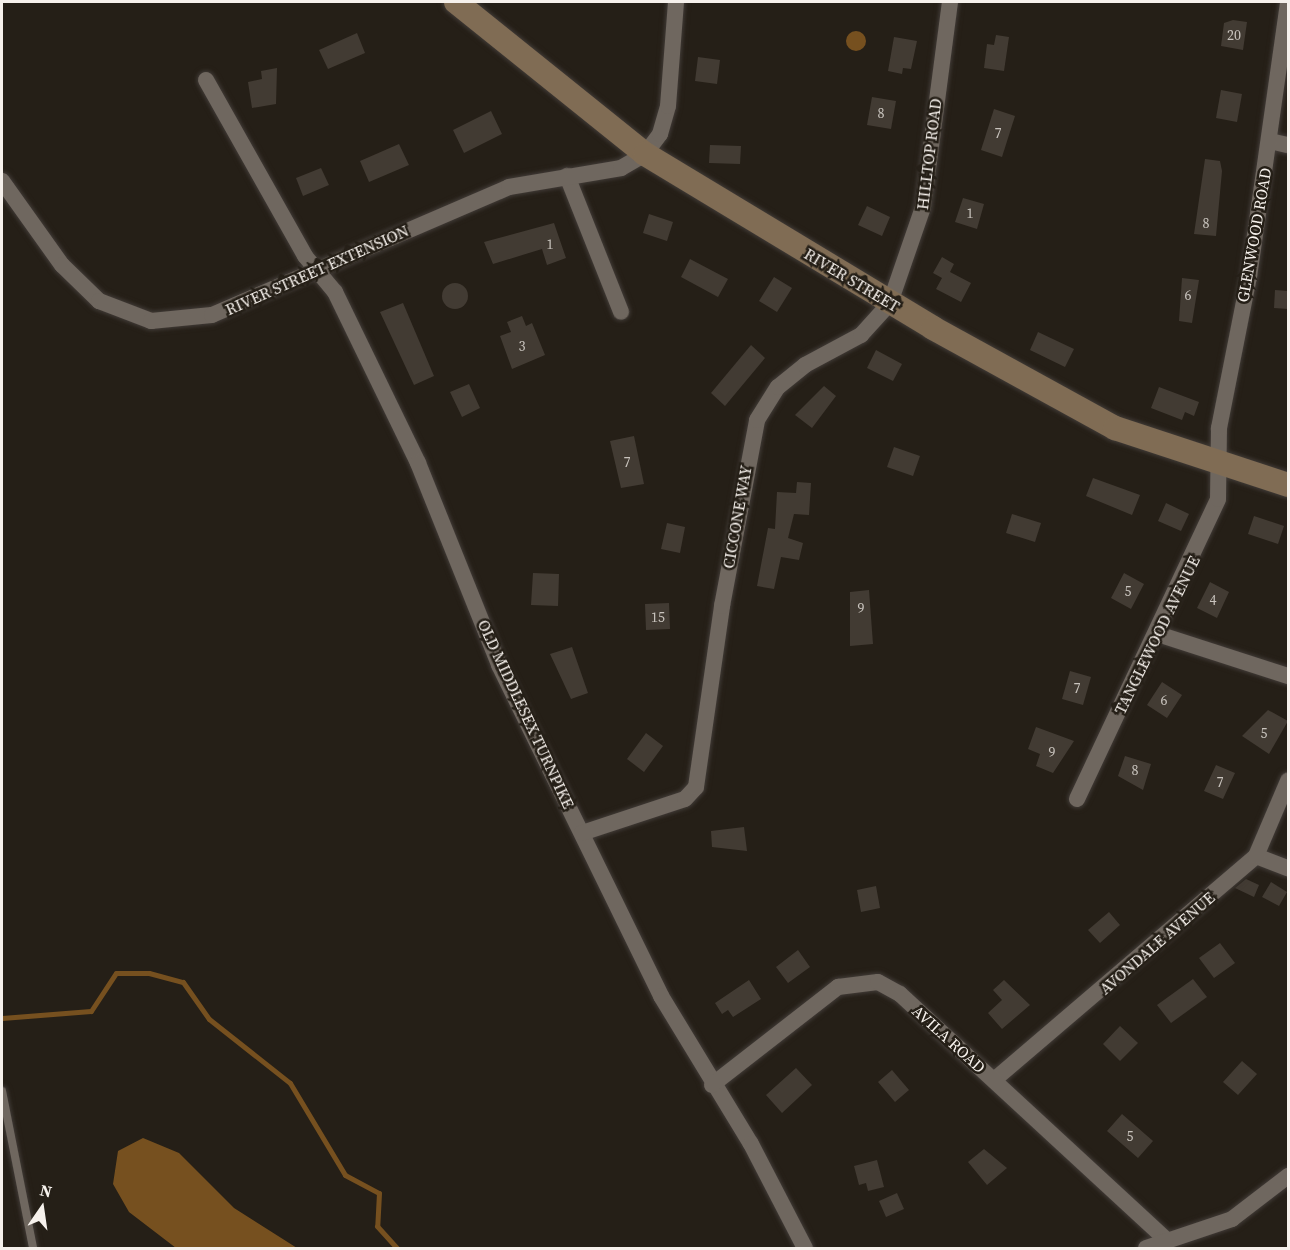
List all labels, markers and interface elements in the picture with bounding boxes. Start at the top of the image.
house number: 20 [1227,27,1241,43]
street label: HILLTOP ROAD [913,97,945,211]
house number: 8 [878,105,884,121]
house number: 7 [995,125,1001,141]
street label: GLENWOOD ROAD [1233,166,1275,304]
house number: 1 [967,205,973,221]
house number: 8 [1203,215,1209,231]
street label: RIVER STREET EXTENSION [222,221,412,319]
house number: 1 [547,236,553,252]
street label: RIVER STREET [801,244,903,316]
house number: 6 [1185,287,1191,303]
house number: 3 [519,338,525,354]
house number: 7 [624,454,630,470]
street label: CICCONE WAY [718,464,756,570]
street label: TANGLEWOOD AVENUE [1110,553,1204,717]
house number: 5 [1125,583,1131,599]
house number: 4 [1210,592,1216,608]
house number: 9 [858,600,864,616]
house number: 15 [651,609,665,625]
street label: OLD MIDDLESEX TURNPIKE [474,616,578,812]
house number: 7 [1074,680,1080,696]
house number: 6 [1161,692,1167,708]
house number: 5 [1261,725,1267,741]
house number: 9 [1049,744,1055,760]
house number: 8 [1132,762,1138,778]
house number: 7 [1217,774,1223,790]
street label: AVONDALE AVENUE [1095,888,1219,998]
street label: AVILA ROAD [908,1001,990,1077]
house number: 5 [1127,1128,1133,1144]
north arrow [12,1178,72,1238]
text: N [38,1178,54,1202]

